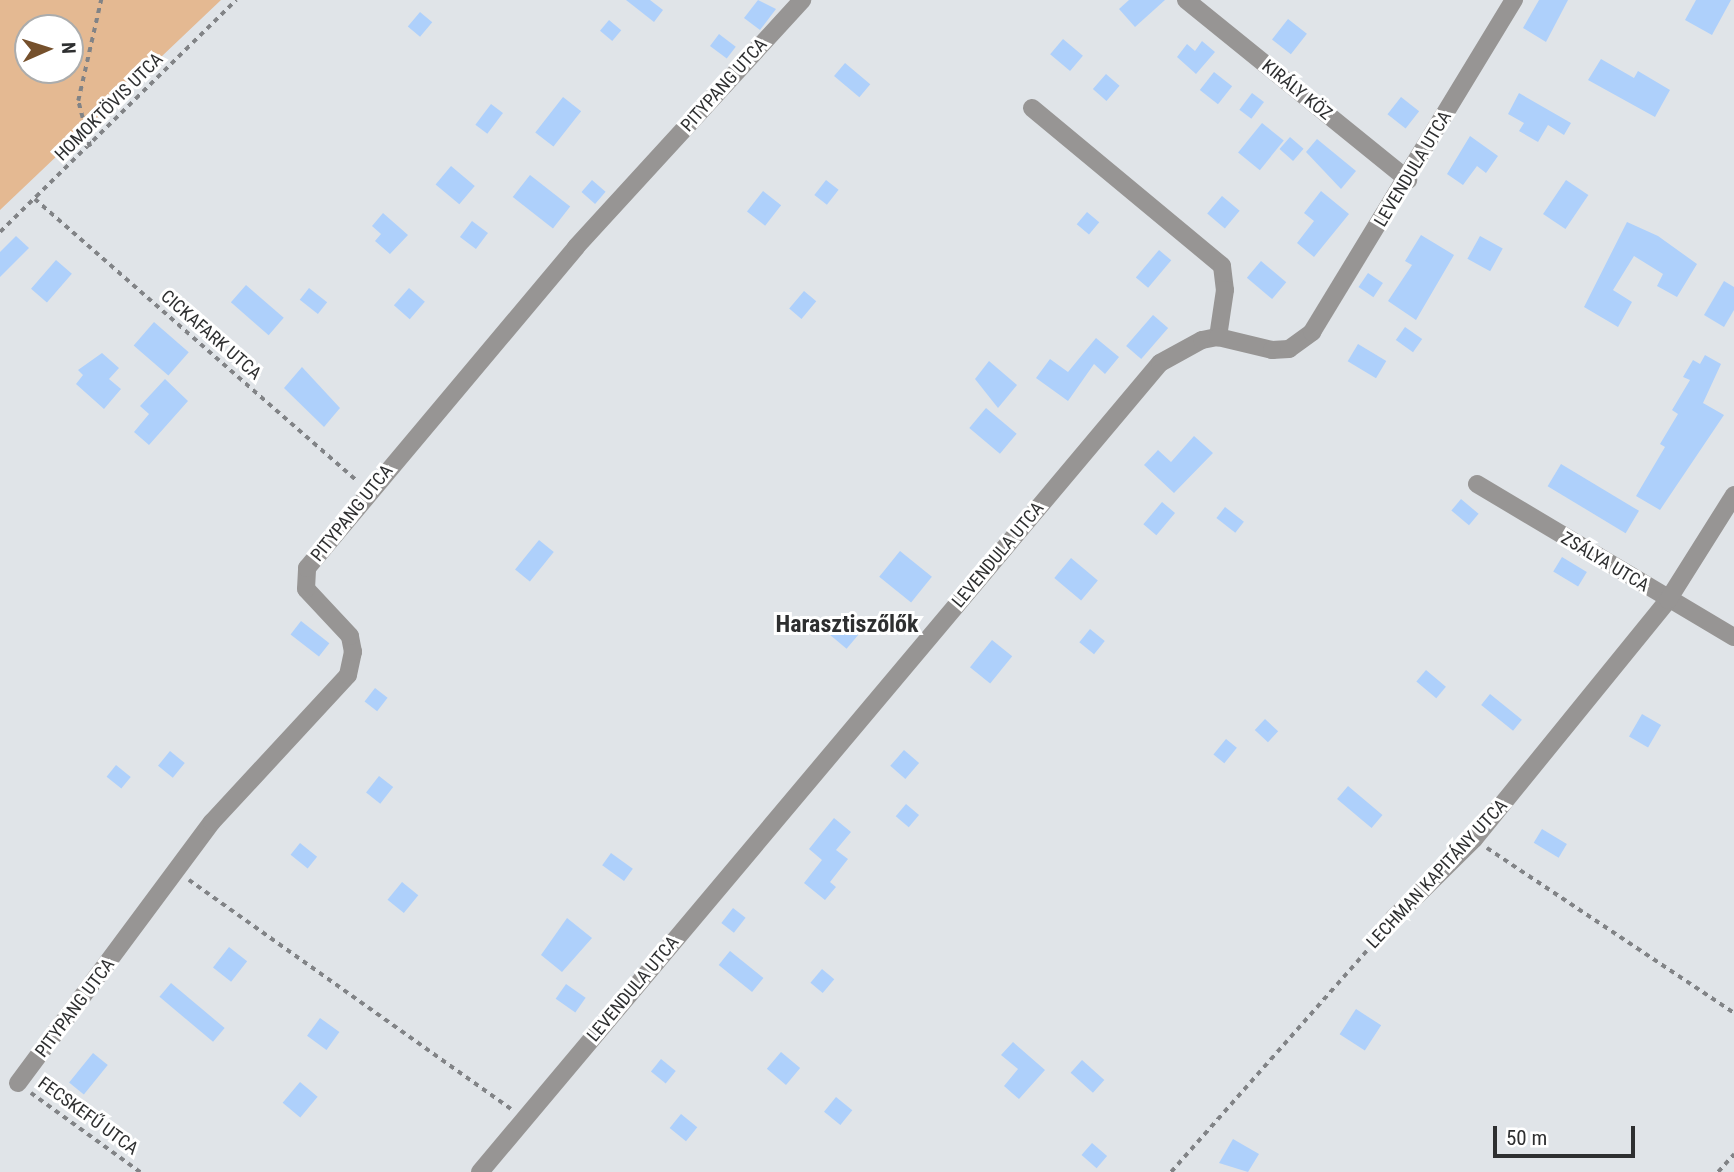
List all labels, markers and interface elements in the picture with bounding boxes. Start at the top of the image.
north arrow [14,14,84,84]
street label: PITYPANG UTCA [676,34,772,136]
text: N [57,42,80,54]
street label: HOMOKTÖVIS UTCA [51,49,167,165]
street label: KIRÁLY KÖZ [1258,55,1336,125]
street label: LEVENDULA UTCA [1370,107,1456,231]
street label: CICKAFARK UTCA [156,286,266,384]
street label: PITYPANG UTCA [306,460,398,566]
street label: LEVENDULA UTCA [948,498,1048,612]
street label: ZSÁLYA UTCA [1557,527,1653,597]
district label: Harasztiszőlők [775,611,919,639]
street label: LECHMAN KAPITÁNY UTCA [1362,795,1512,953]
street label: LEVENDULA UTCA [583,932,683,1046]
street label: PITYPANG UTCA [31,954,119,1062]
street label: FECSKEFŰ UTCA [34,1072,142,1160]
scale bar [1496,1112,1638,1156]
text: 50 m [1506,1126,1547,1150]

